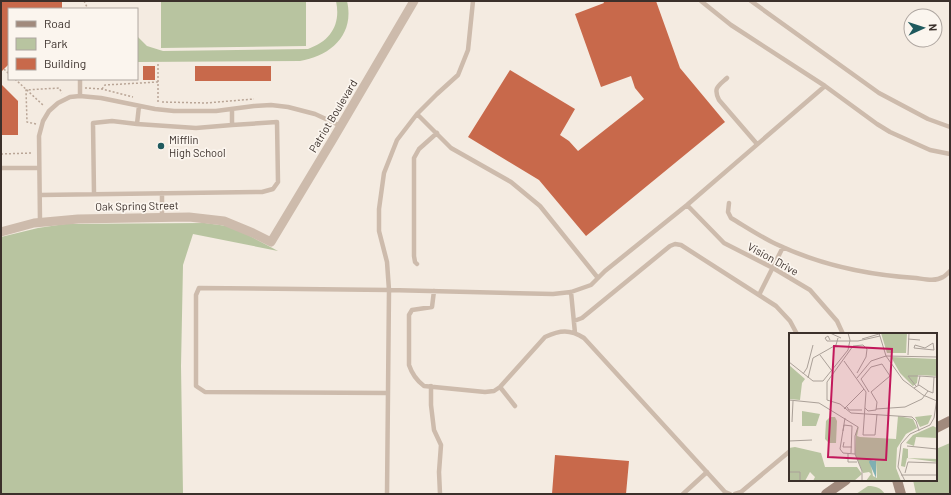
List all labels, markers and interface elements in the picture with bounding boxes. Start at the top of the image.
legend [8,8,138,80]
north arrow [903,8,943,48]
text: Road [44,16,71,30]
text: N [927,23,940,31]
text: Park [44,36,68,50]
text: Building [44,56,86,70]
street label: Patriot Boulevard [306,77,359,155]
place label: Mifflin High School [169,133,226,159]
marker: Mifflin High School [156,141,166,151]
street label: Oak Spring Street [95,198,179,213]
street label: Vision Drive [746,239,801,278]
inset map [789,333,937,481]

